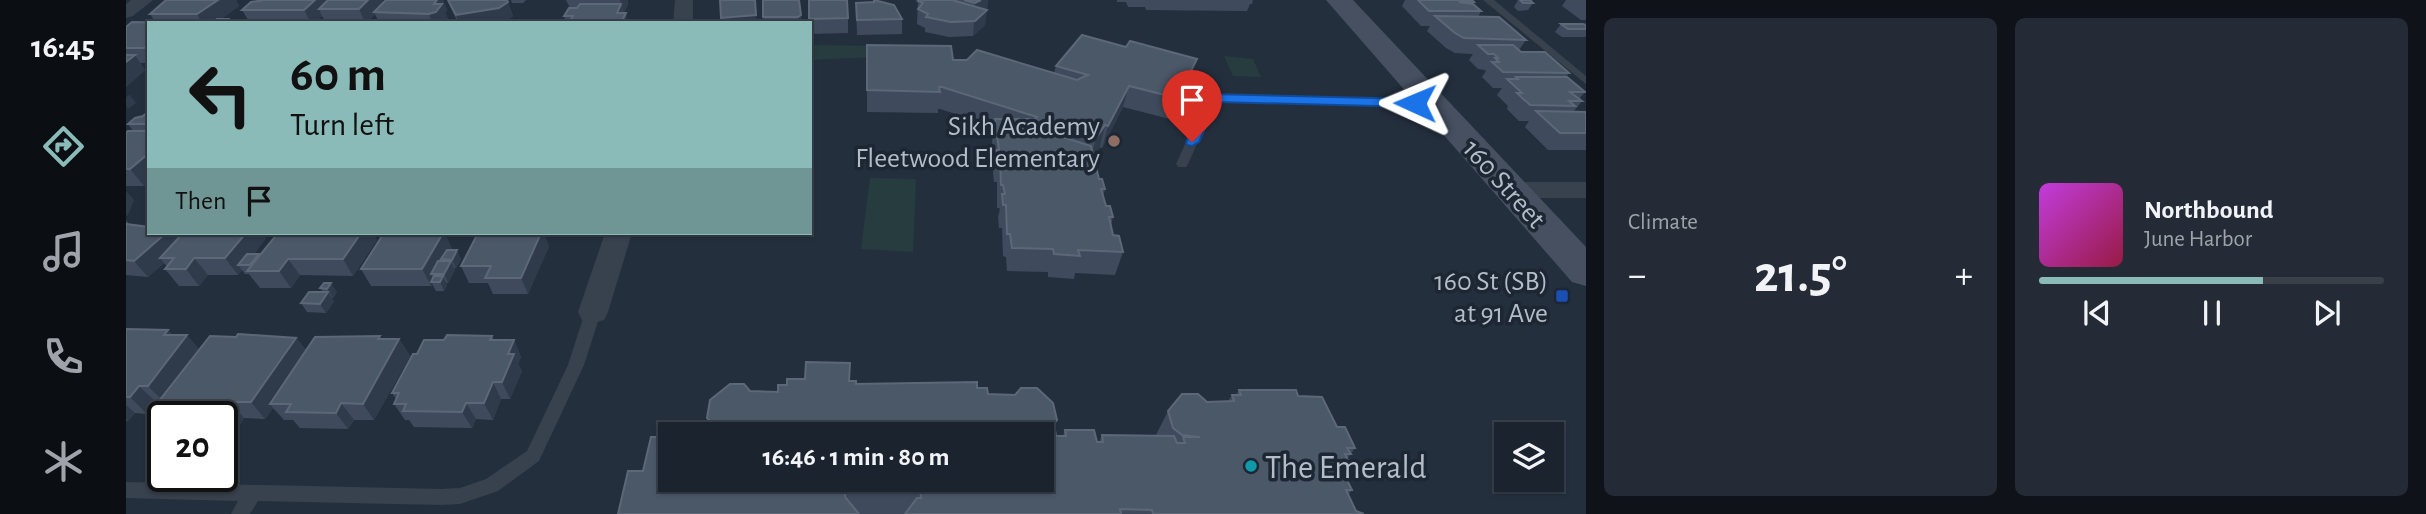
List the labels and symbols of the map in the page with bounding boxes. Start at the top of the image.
position arrow [1378,66,1452,140]
pin [1162,70,1222,142]
place label: Sikh Academy Fleetwood Elementary [855,113,1100,173]
marker: Sikh Academy Fleetwood Elementary [1106,133,1122,149]
street label: 160 Street [1457,135,1550,234]
place label: 160 St (SB) at 91 Ave [1434,268,1548,328]
marker: 160 St (SB) at 91 Ave [1554,288,1570,304]
speed limit sign: 20 [147,401,238,492]
place label: The Emerald [1265,452,1427,485]
marker: The Emerald [1243,458,1259,474]

